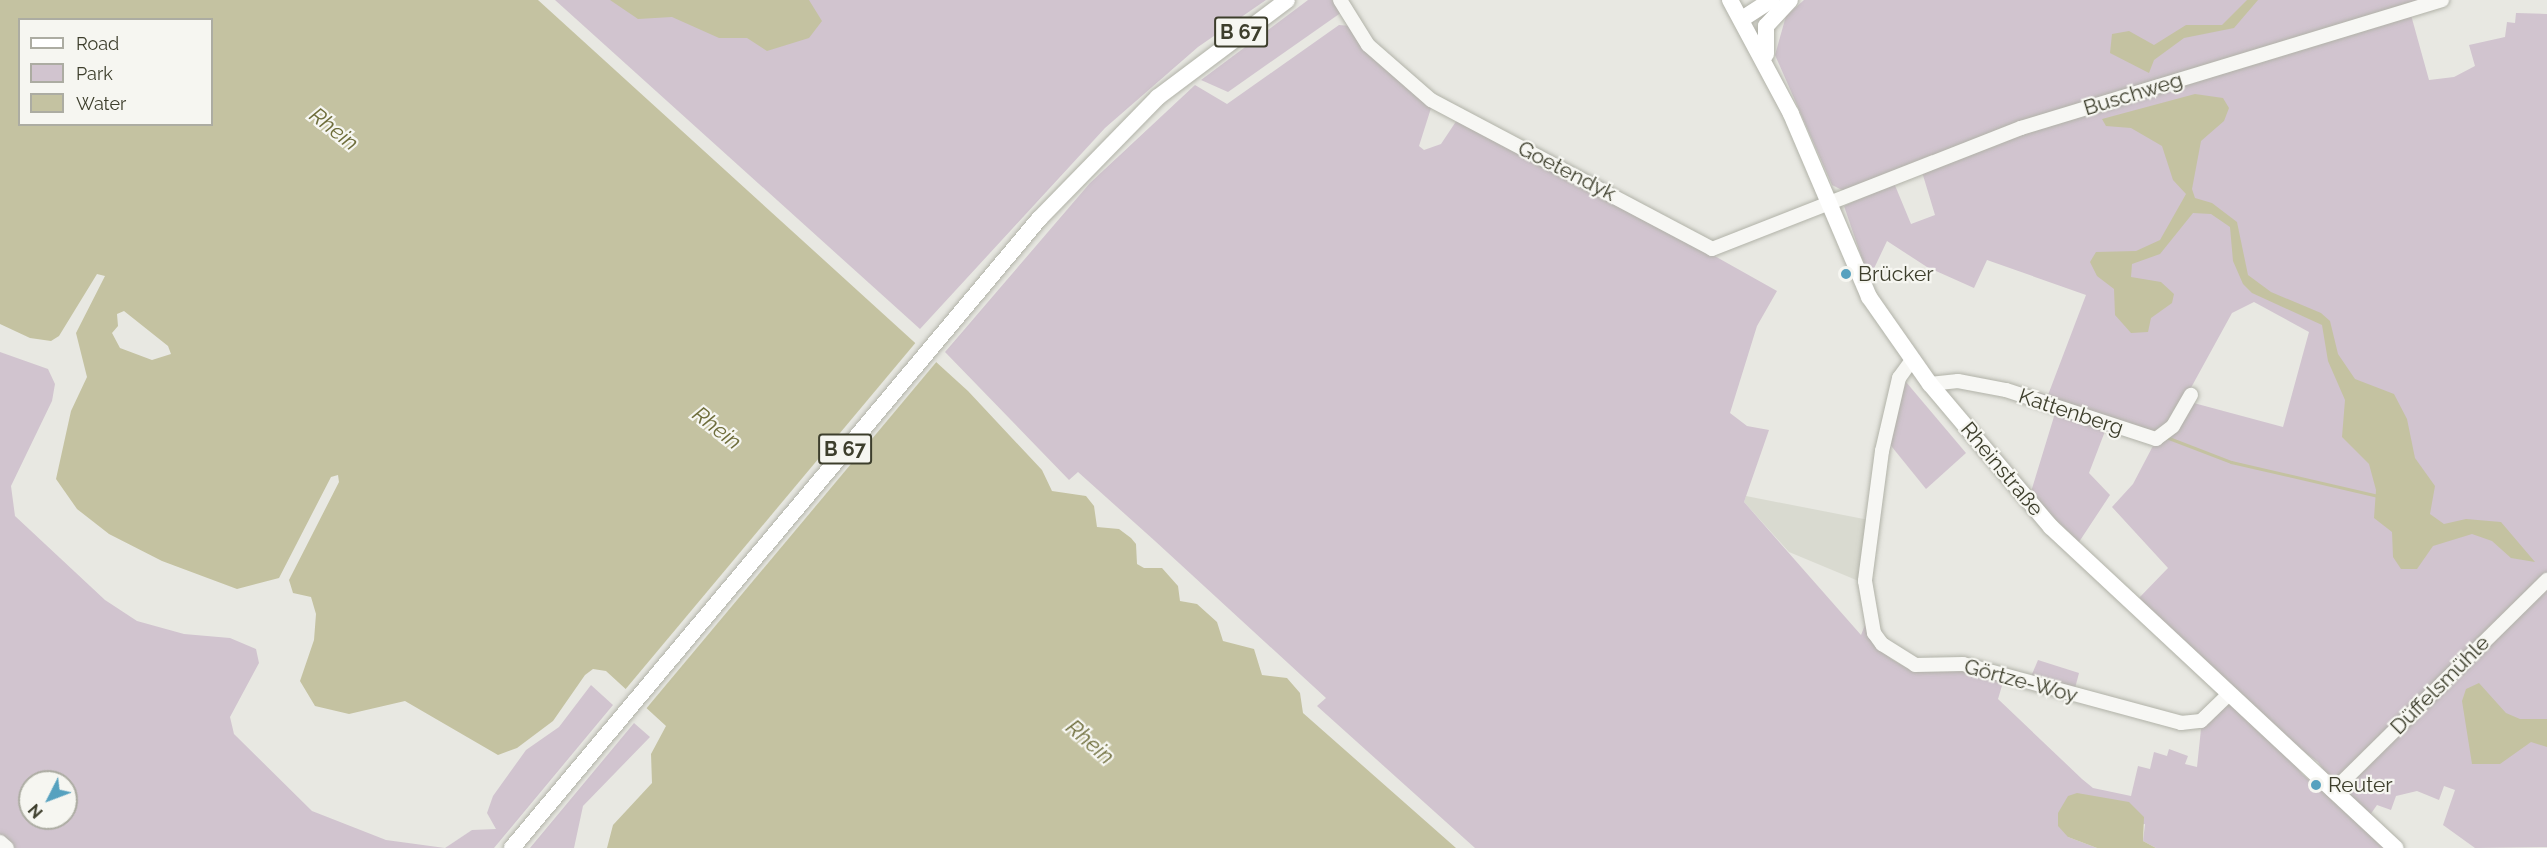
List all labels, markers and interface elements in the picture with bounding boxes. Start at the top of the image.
road number: B 67 [1214,15,1268,49]
legend [18,18,213,126]
text: Road [76,33,119,54]
text: Park [76,63,113,84]
street label: Buschweg [2080,67,2186,121]
text: Water [76,93,126,114]
water label: Rhein [304,102,364,156]
street label: Goetendyk [1514,136,1620,206]
place label: Brücker [1858,261,1934,287]
marker: Brücker [1839,267,1853,281]
street label: Kattenberg [2015,383,2127,441]
water label: Rhein [687,401,747,455]
street label: Rheinstraße [1955,417,2049,521]
road number: B 67 [818,432,872,466]
street label: Düffelsmühle [2385,630,2495,740]
street label: Görtze-Woy [1961,654,2081,708]
water label: Rhein [1061,714,1119,770]
north arrow [18,770,78,830]
place label: Reuter [2328,772,2393,798]
marker: Reuter [2309,778,2323,792]
text: N [25,800,47,822]

